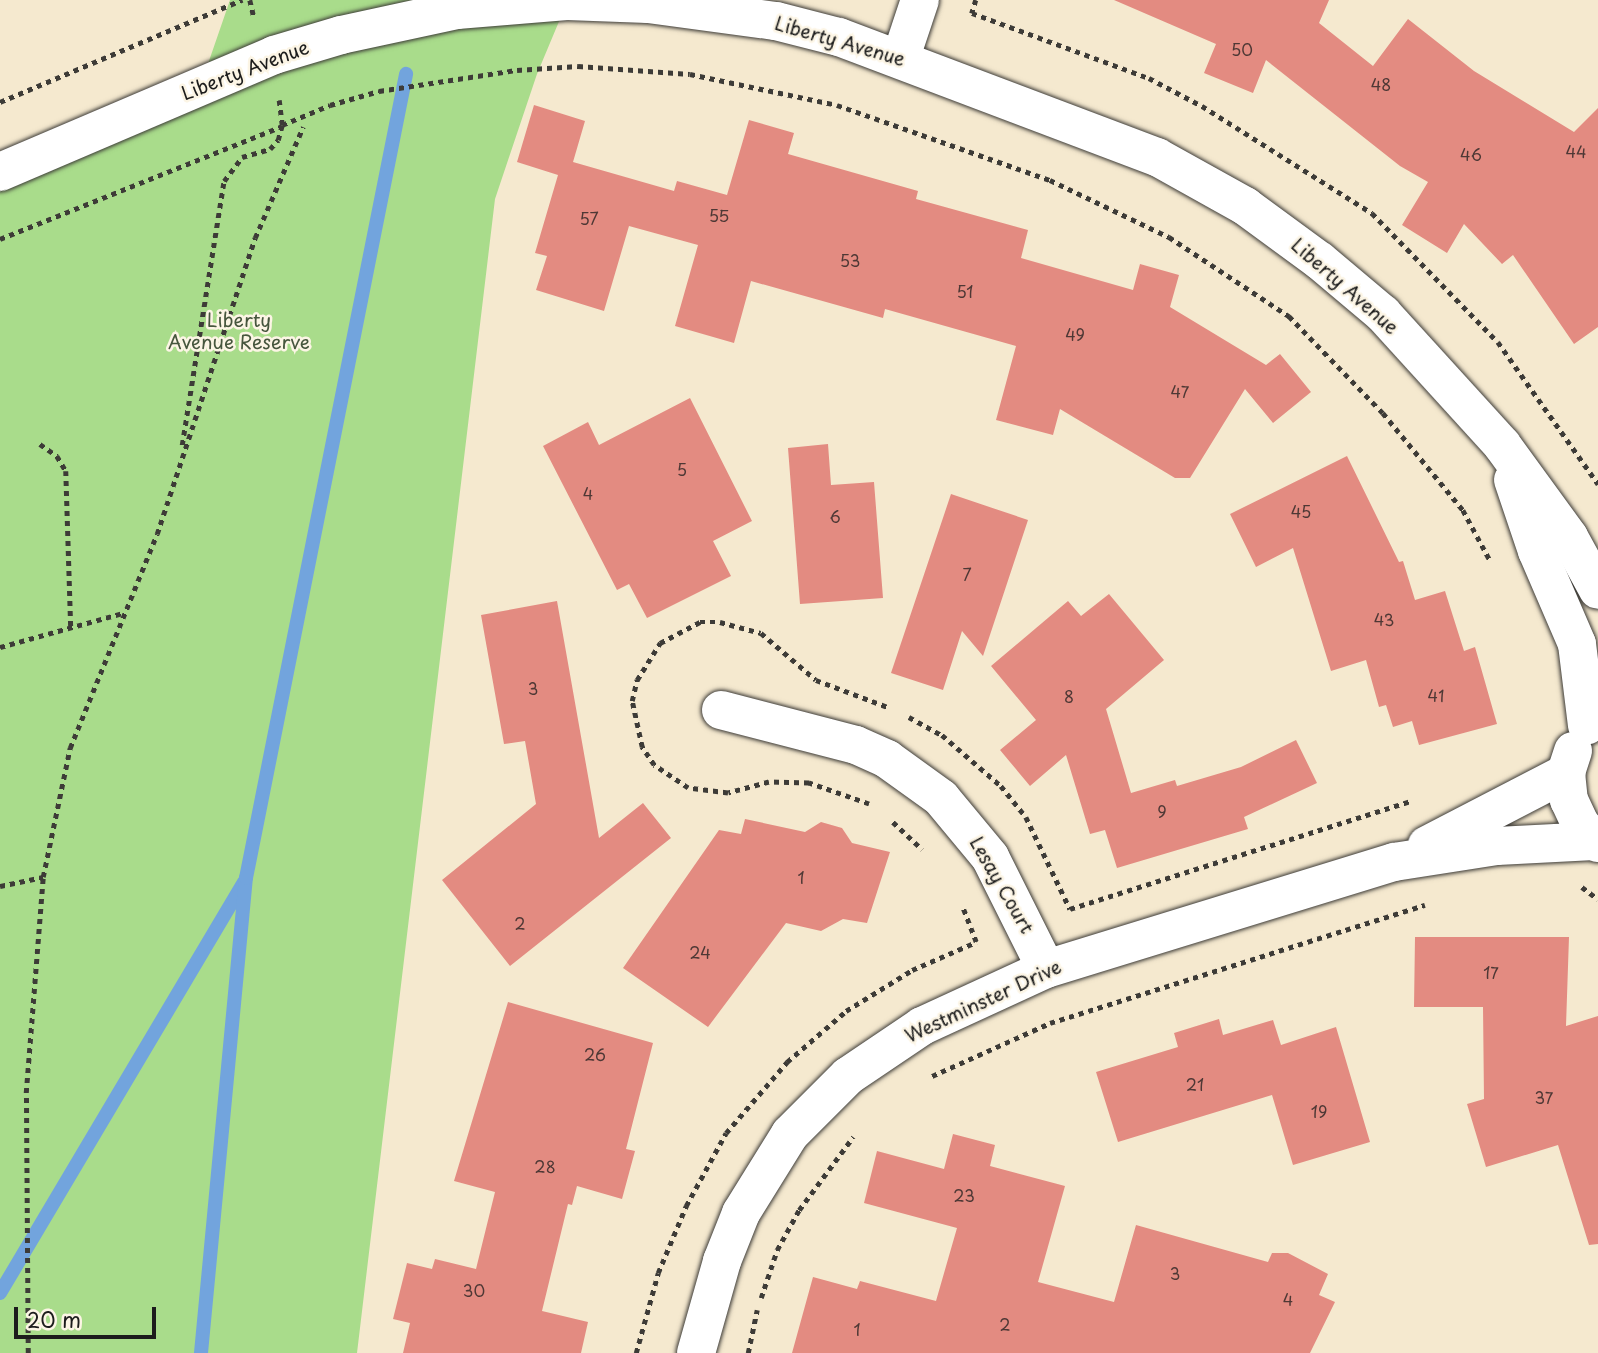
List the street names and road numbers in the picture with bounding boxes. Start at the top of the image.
street label: Liberty Avenue [772,11,908,71]
street label: Liberty Avenue [178,35,312,105]
street label: Liberty Avenue [1286,233,1404,339]
street label: Lesay Court [965,832,1039,938]
street label: Westminster Drive [901,955,1065,1047]

